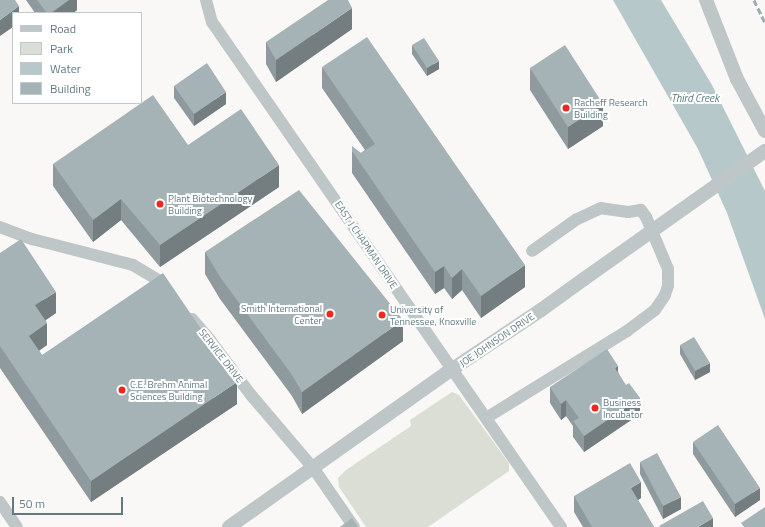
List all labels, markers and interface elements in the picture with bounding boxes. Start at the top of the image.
legend [12,12,142,104]
text: Road [50,19,76,38]
text: Park [50,39,73,58]
text: Water [50,59,81,78]
text: Building [50,79,91,98]
water label: Third Creek [671,91,719,105]
place label: Racheff Research Building [574,96,648,120]
marker: Racheff Research Building [561,103,571,113]
place label: Plant Biotechnology Building [168,192,252,216]
marker: Plant Biotechnology Building [155,199,165,209]
street label: EAST J CHAPMAN DRIVE [332,199,400,291]
place label: Smith International Center [241,302,322,326]
place label: University of Tennessee, Knoxville [390,303,476,326]
marker: Smith International Center [325,309,335,319]
marker: University of Tennessee, Knoxville [377,310,387,320]
street label: JOE JOHNSON DRIVE [457,311,537,369]
street label: SERVICE DRIVE [196,327,246,385]
place label: C.E. Brehm Animal Sciences Building [130,378,207,402]
marker: C.E. Brehm Animal Sciences Building [117,385,127,395]
place label: Business Incubator [603,396,643,420]
marker: Business Incubator [590,403,600,413]
scale bar [14,489,125,515]
text: 50 m [19,494,45,513]

